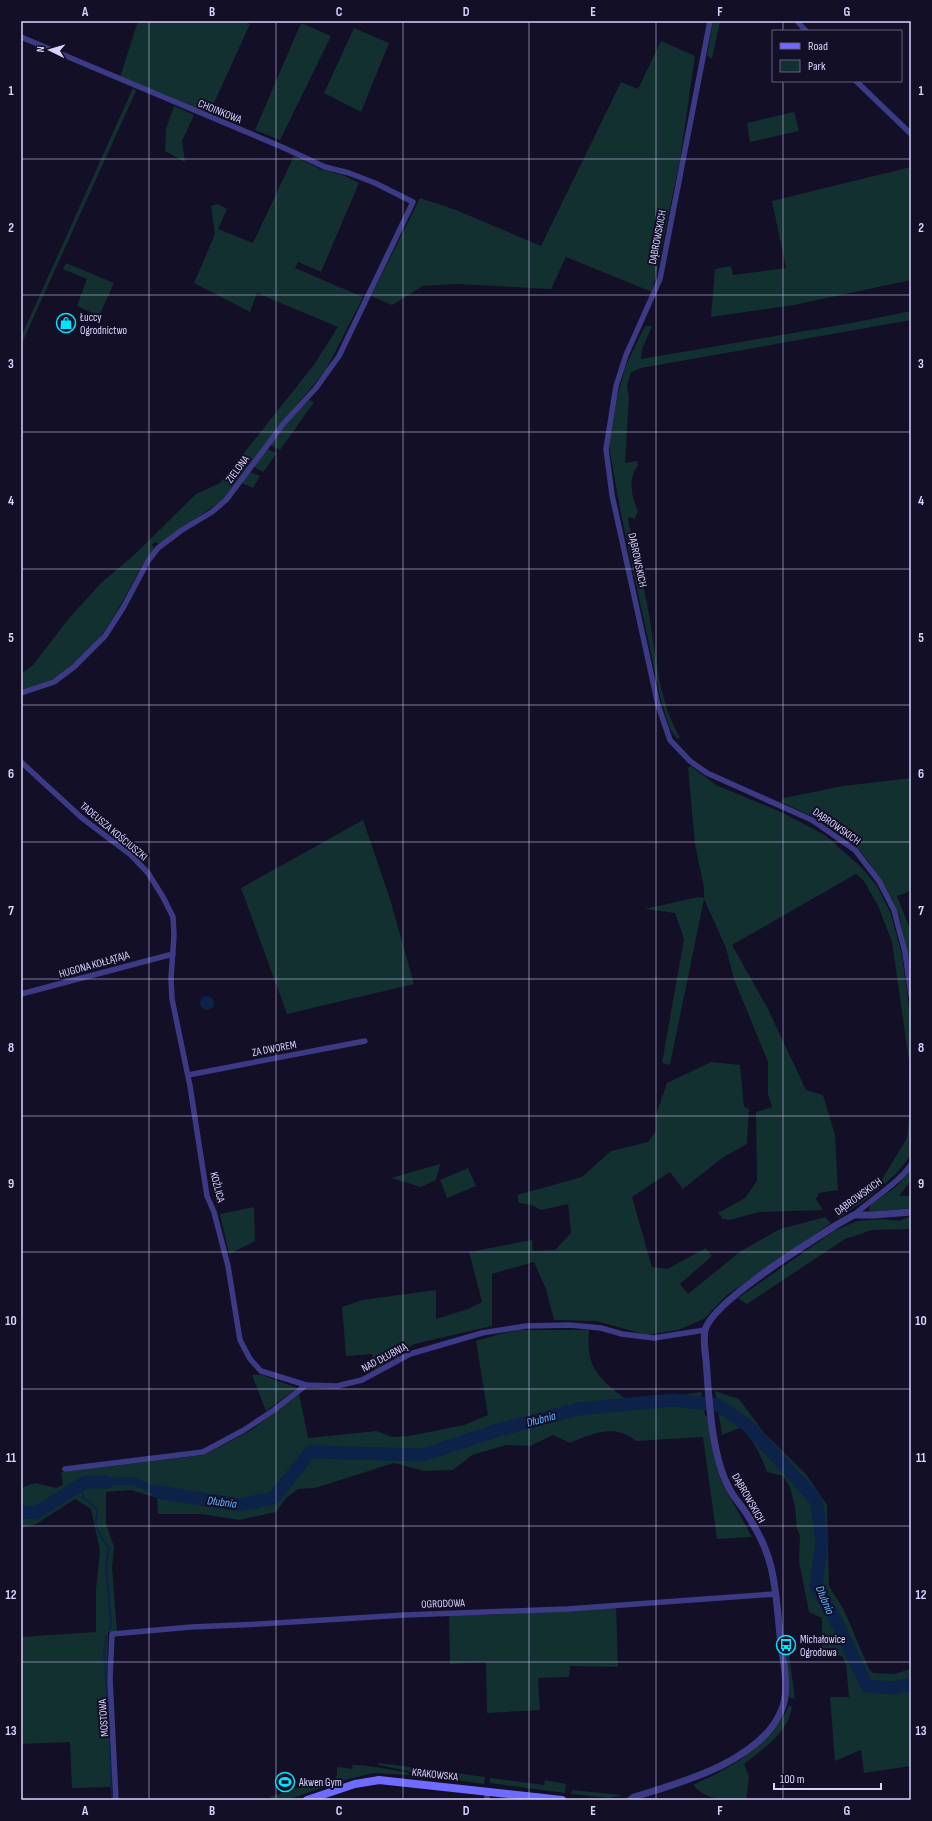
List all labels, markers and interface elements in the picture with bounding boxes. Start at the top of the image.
text: A [81,4,89,20]
text: B [209,4,215,20]
text: C [336,4,343,20]
text: D [463,4,470,20]
text: E [590,4,596,20]
text: F [717,4,723,20]
text: G [844,4,851,20]
north arrow [30,30,70,70]
legend [772,30,902,82]
text: Road [808,39,828,54]
text: N [34,46,47,53]
text: Park [808,59,826,74]
text: 1 [8,83,14,99]
text: 1 [918,83,924,99]
street label: CHOINKOWA [196,97,244,126]
street label: DĄBROWSKICH [646,209,669,265]
text: 2 [8,220,14,236]
text: 2 [918,220,924,236]
place label: Łuccy Ogrodnictwo [79,311,128,337]
shop icon: Łuccy Ogrodnictwo [55,312,77,334]
text: 3 [8,356,14,372]
text: 3 [918,356,924,372]
street label: ZIELONA [223,453,252,486]
text: 4 [8,493,14,509]
text: 4 [918,493,924,509]
street label: DĄBROWSKICH [625,532,650,588]
text: 5 [8,630,14,646]
text: 5 [918,630,924,646]
text: 6 [8,766,14,782]
text: 6 [918,766,924,782]
street label: TADEUSZA KOŚCIUSZKI [77,799,150,863]
street label: DĄBROWSKICH [810,805,863,848]
text: 7 [8,903,14,919]
text: 7 [918,903,924,919]
street label: HUGONA KOŁŁĄTAJA [57,948,131,981]
street label: ZA DWOREM [251,1038,297,1059]
text: 8 [8,1040,14,1056]
text: 8 [918,1040,924,1056]
street label: KOŹLICA [207,1170,228,1204]
street label: DĄBROWSKICH [832,1175,884,1218]
text: 9 [8,1176,14,1192]
text: 9 [918,1176,924,1192]
text: 10 [5,1313,17,1329]
text: 10 [915,1313,927,1329]
street label: NAD DŁUBNIĄ [359,1340,409,1375]
water label: Dłubnia [525,1408,558,1431]
text: 11 [6,1450,16,1466]
text: 11 [916,1450,926,1466]
street label: DĄBROWSKICH [729,1471,768,1525]
water label: Dłubnia [206,1493,238,1512]
water label: Dłubnia [812,1584,837,1617]
text: 12 [6,1587,17,1603]
text: 12 [916,1587,927,1603]
street label: OGRODOWA [421,1596,465,1611]
place label: Michałowice Ogrodowa [800,1633,846,1659]
bus stop icon: Michałowice Ogrodowa [775,1634,797,1656]
street label: MOSTOWA [96,1698,111,1737]
text: 13 [6,1723,17,1739]
text: 13 [916,1723,927,1739]
scale bar [774,1765,881,1791]
street label: KRAKOWSKA [411,1766,459,1783]
sports icon: Akwen Gym [274,1771,296,1793]
text: 100 m [780,1772,805,1787]
place label: Akwen Gym [298,1776,342,1789]
text: A [81,1803,89,1819]
text: B [209,1803,215,1819]
text: C [336,1803,343,1819]
text: D [463,1803,470,1819]
text: E [590,1803,596,1819]
text: F [717,1803,723,1819]
text: G [844,1803,851,1819]

